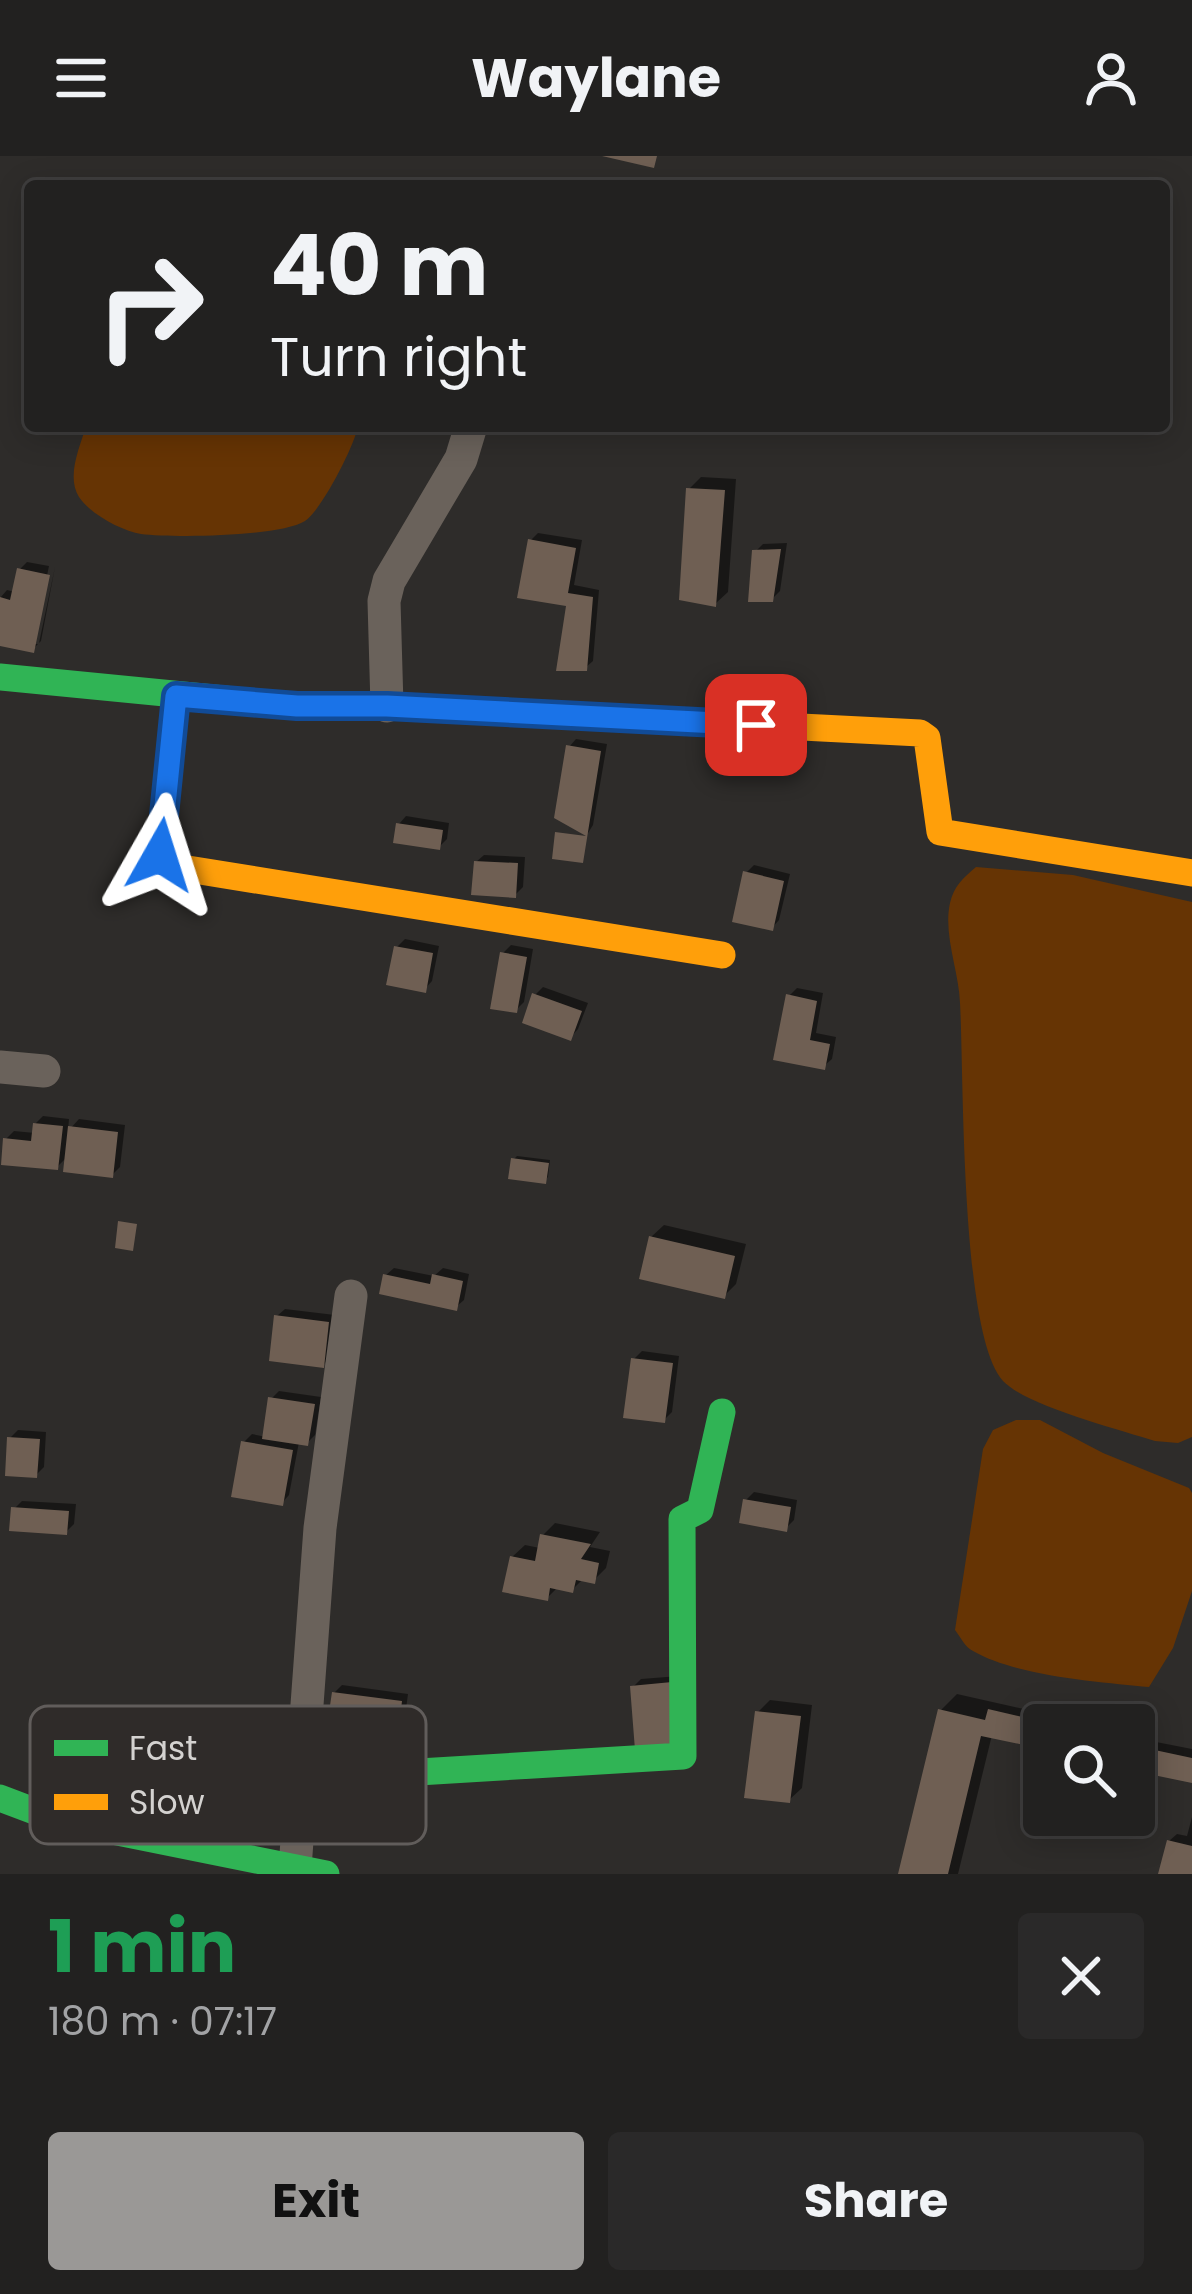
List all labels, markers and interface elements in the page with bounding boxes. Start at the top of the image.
text: Waylane [471,40,721,116]
icon: menu [48,45,114,111]
icon: person [1078,45,1144,111]
text: 40 m [270,207,488,324]
icon: right [72,228,228,384]
text: Turn right [270,319,527,395]
pin [705,674,807,776]
icon: arrive [723,692,789,758]
position arrow [97,792,223,918]
map controls [1023,1704,1155,1836]
button: search [1023,1704,1155,1836]
legend [30,1706,426,1844]
text: Fast [129,1725,197,1772]
text: Slow [129,1779,205,1826]
text: 1 min [48,1896,236,1997]
button: close [1018,1913,1144,2039]
text: 180 m · 07:17 [48,1994,277,2049]
button: Exit [48,2132,584,2270]
button: Share [608,2132,1144,2270]

